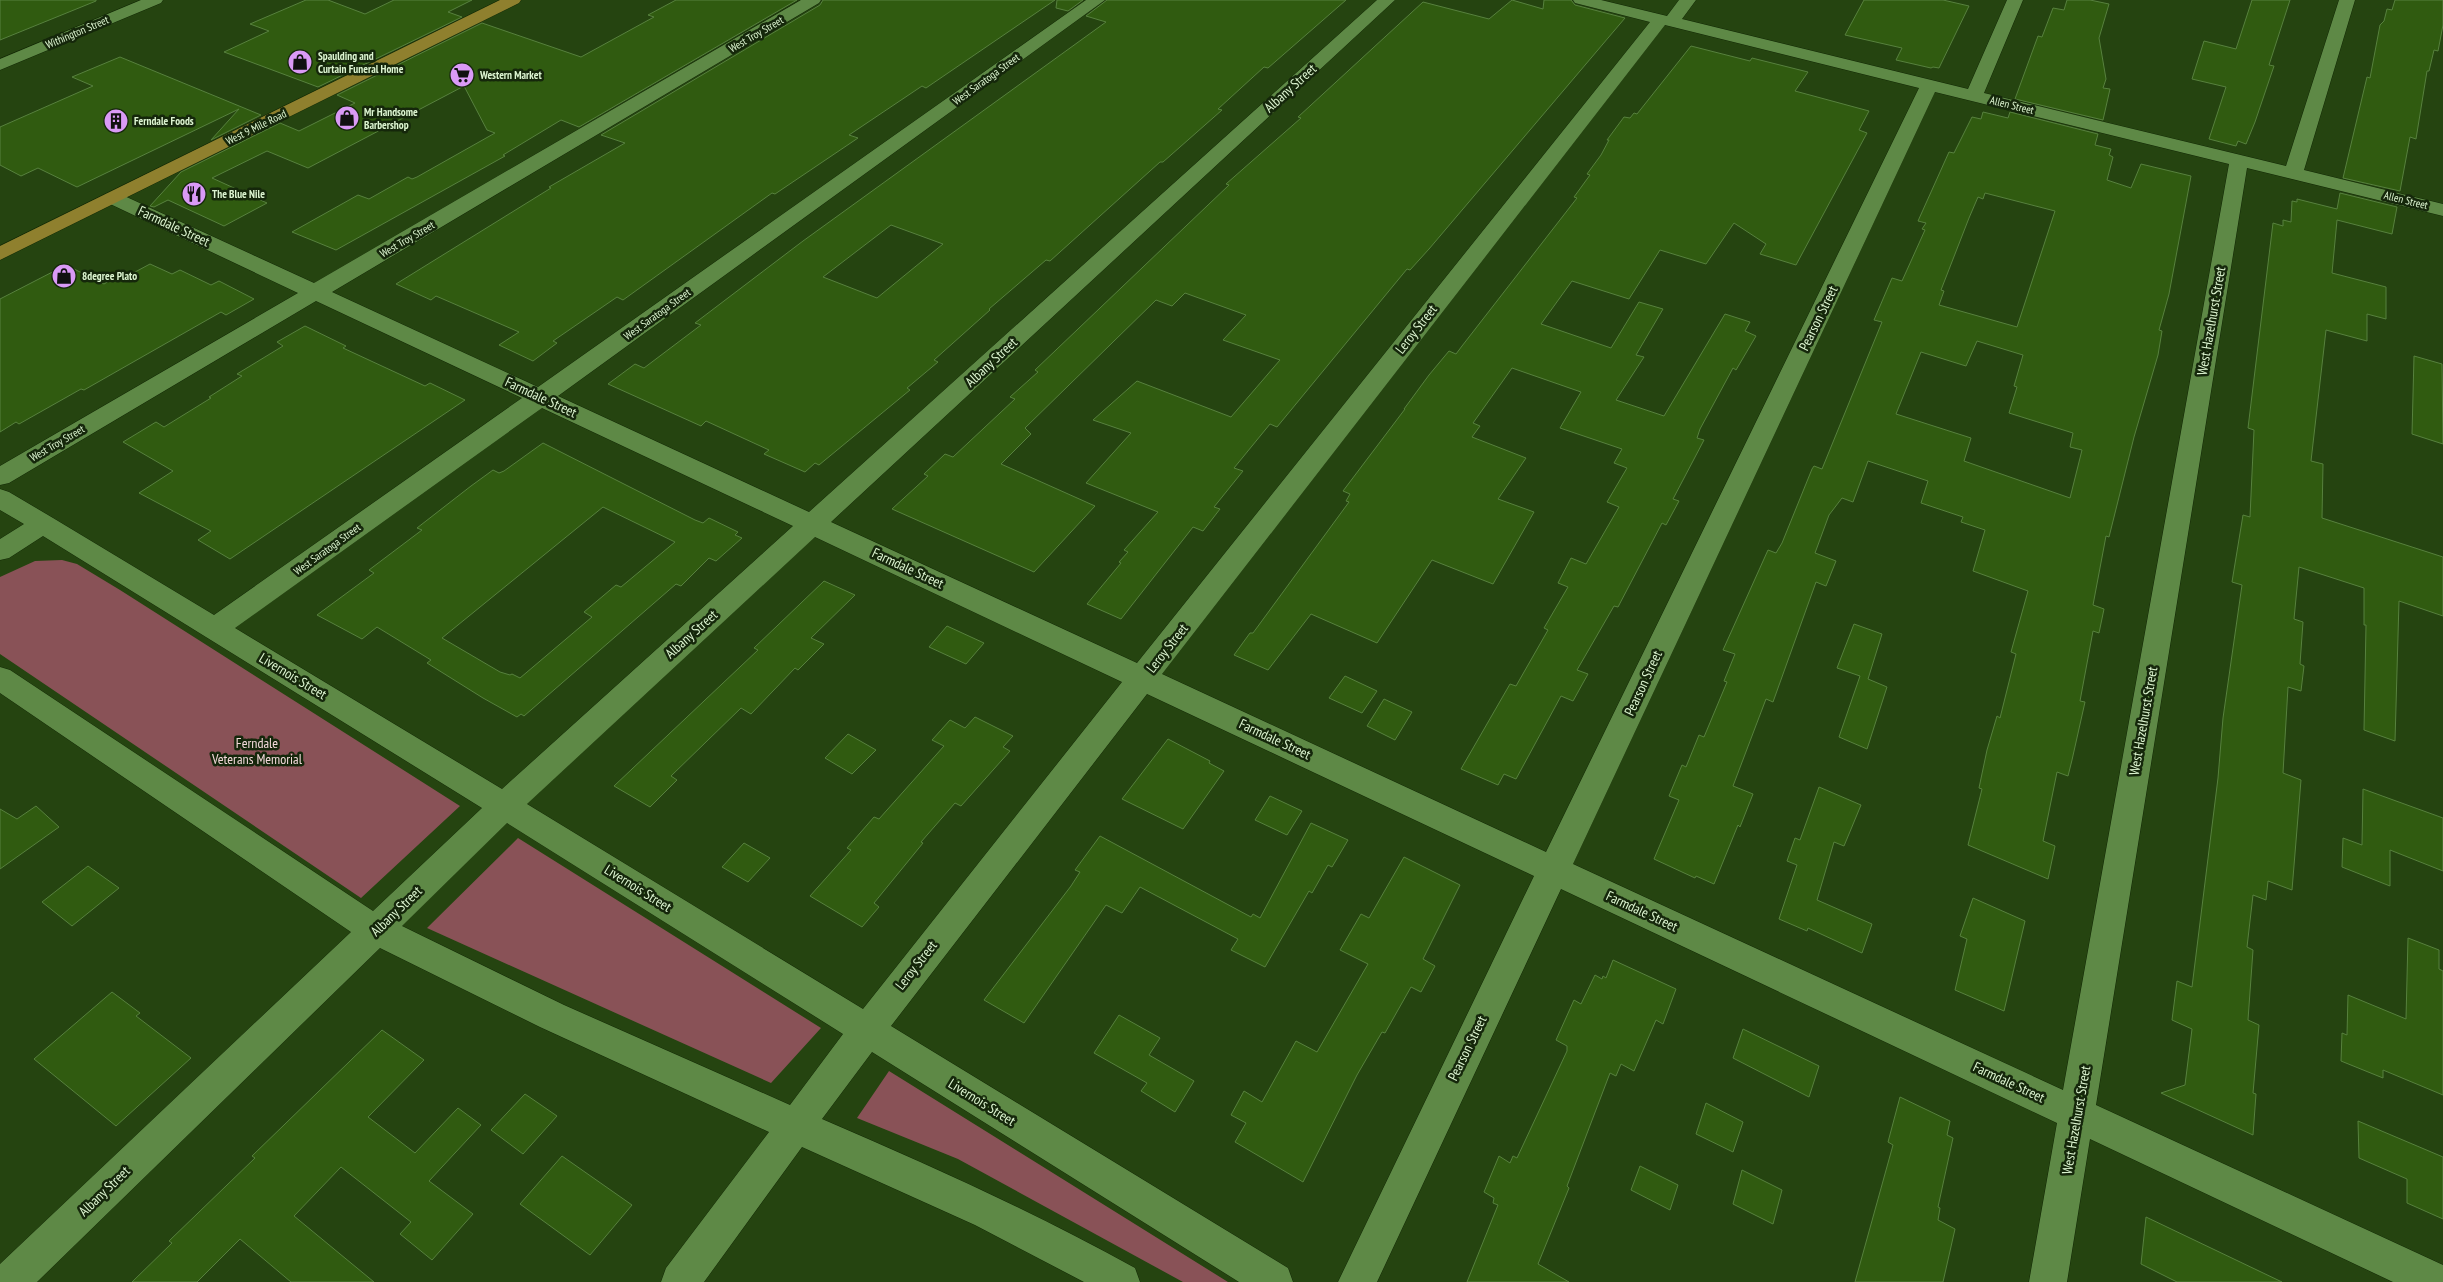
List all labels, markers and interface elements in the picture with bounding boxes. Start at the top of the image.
street label: Withington Street [43,12,111,52]
street label: West Troy Street [726,13,786,55]
shop icon: Spaulding and Curtain Funeral Home [287,49,313,75]
place label: Spaulding and Curtain Funeral Home [318,49,404,76]
street label: West Saratoga Street [950,50,1022,108]
street label: Albany Street [1260,60,1320,116]
supermarket icon: Western Market [449,62,475,88]
place label: Western Market [479,68,542,82]
street label: Allen Street [1989,93,2035,117]
shop icon: Mr Handsome Barbershop [334,105,360,131]
place label: Mr Handsome Barbershop [364,105,418,132]
street label: West 9 Mile Road [223,106,289,148]
building icon: Ferndale Foods [103,108,129,134]
place label: Ferndale Foods [134,114,194,128]
restaurant icon: The Blue Nile [181,181,207,207]
place label: The Blue Nile [212,187,265,201]
street label: Allen Street [2383,188,2429,212]
street label: Farmdale Street [135,202,213,250]
street label: West Troy Street [377,218,437,260]
shop icon: 8degree Plato [51,263,77,289]
street label: West Hazelhurst Street [2193,265,2229,377]
place label: 8degree Plato [82,269,137,283]
street label: Pearson Street [1795,282,1841,353]
street label: West Saratoga Street [621,285,693,343]
street label: Leroy Street [1391,301,1441,357]
street label: Albany Street [961,333,1021,391]
street label: Farmdale Street [502,373,580,421]
street label: West Troy Street [27,422,87,464]
street label: West Saratoga Street [291,520,363,578]
street label: Farmdale Street [869,544,947,592]
street label: Albany Street [661,606,721,662]
street label: Leroy Street [1142,620,1192,676]
street label: Pearson Street [1620,647,1666,719]
street label: Livernois Street [256,649,330,703]
street label: West Hazelhurst Street [2125,665,2161,777]
street label: Farmdale Street [1236,715,1314,763]
park label: Ferndale Veterans Memorial [211,734,303,768]
street label: Livernois Street [601,860,675,916]
street label: Albany Street [367,882,426,940]
street label: Farmdale Street [1603,887,1681,935]
street label: Leroy Street [891,937,941,993]
street label: Pearson Street [1444,1012,1490,1083]
street label: Farmdale Street [1970,1058,2048,1106]
street label: West Hazelhurst Street [2058,1064,2094,1176]
street label: Livernois Street [945,1074,1019,1130]
street label: Albany Street [75,1162,134,1220]

